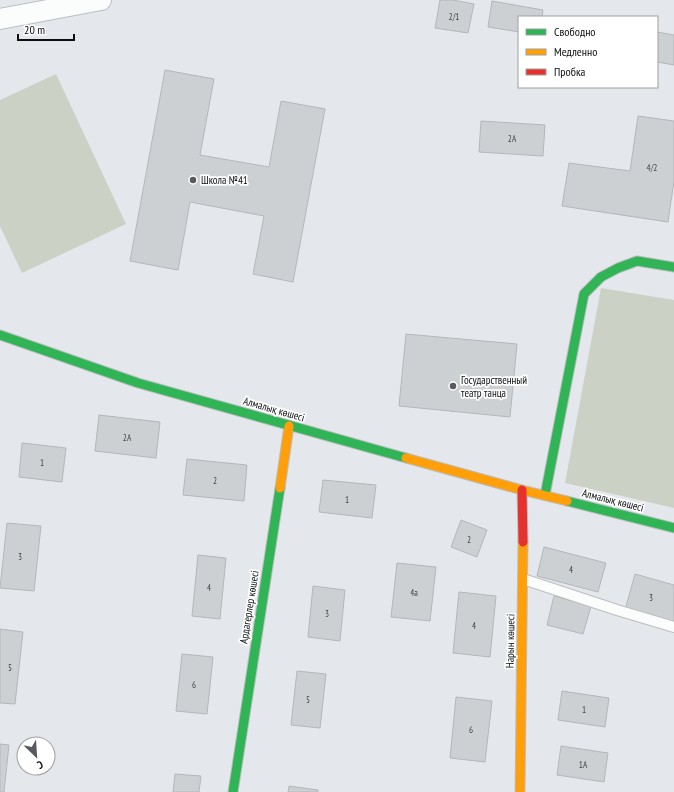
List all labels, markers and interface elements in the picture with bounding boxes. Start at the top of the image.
house number: 2/1 [449,11,459,22]
scale bar [18,16,74,42]
legend [518,16,658,88]
text: 20 m [24,22,45,37]
text: Свободно [554,24,596,39]
text: Медленно [554,44,597,59]
text: Пробка [554,64,586,79]
house number: 2А [508,133,517,144]
house number: 4/2 [647,162,657,173]
place label: Школа №41 [201,173,248,187]
marker: Школа №41 [188,175,198,185]
place label: Государственный театр танца [461,373,527,400]
marker: Государственный театр танца [448,381,458,391]
street label: Алмалық көшесі [242,394,306,424]
house number: 2А [123,432,132,443]
house number: 1 [40,457,44,468]
house number: 2 [213,475,217,486]
street label: Алмалық көшесі [581,486,645,514]
house number: 1 [345,494,349,505]
house number: 2 [467,534,471,545]
house number: 3 [18,551,22,562]
house number: 4 [569,564,573,575]
street label: Ардагерлер көшесі [236,569,262,645]
house number: 4 [207,582,211,593]
house number: 4а [410,587,418,598]
house number: 3 [649,592,653,603]
house number: 3 [325,608,329,619]
street label: Нарын көшесі [503,614,517,668]
house number: 4 [472,620,476,631]
house number: 5 [8,662,12,673]
house number: 6 [192,679,196,690]
house number: 5 [306,694,310,705]
house number: 1 [582,704,586,715]
house number: 6 [469,724,473,735]
north arrow [16,736,56,776]
text: С [35,758,45,772]
house number: 1А [579,759,588,770]

